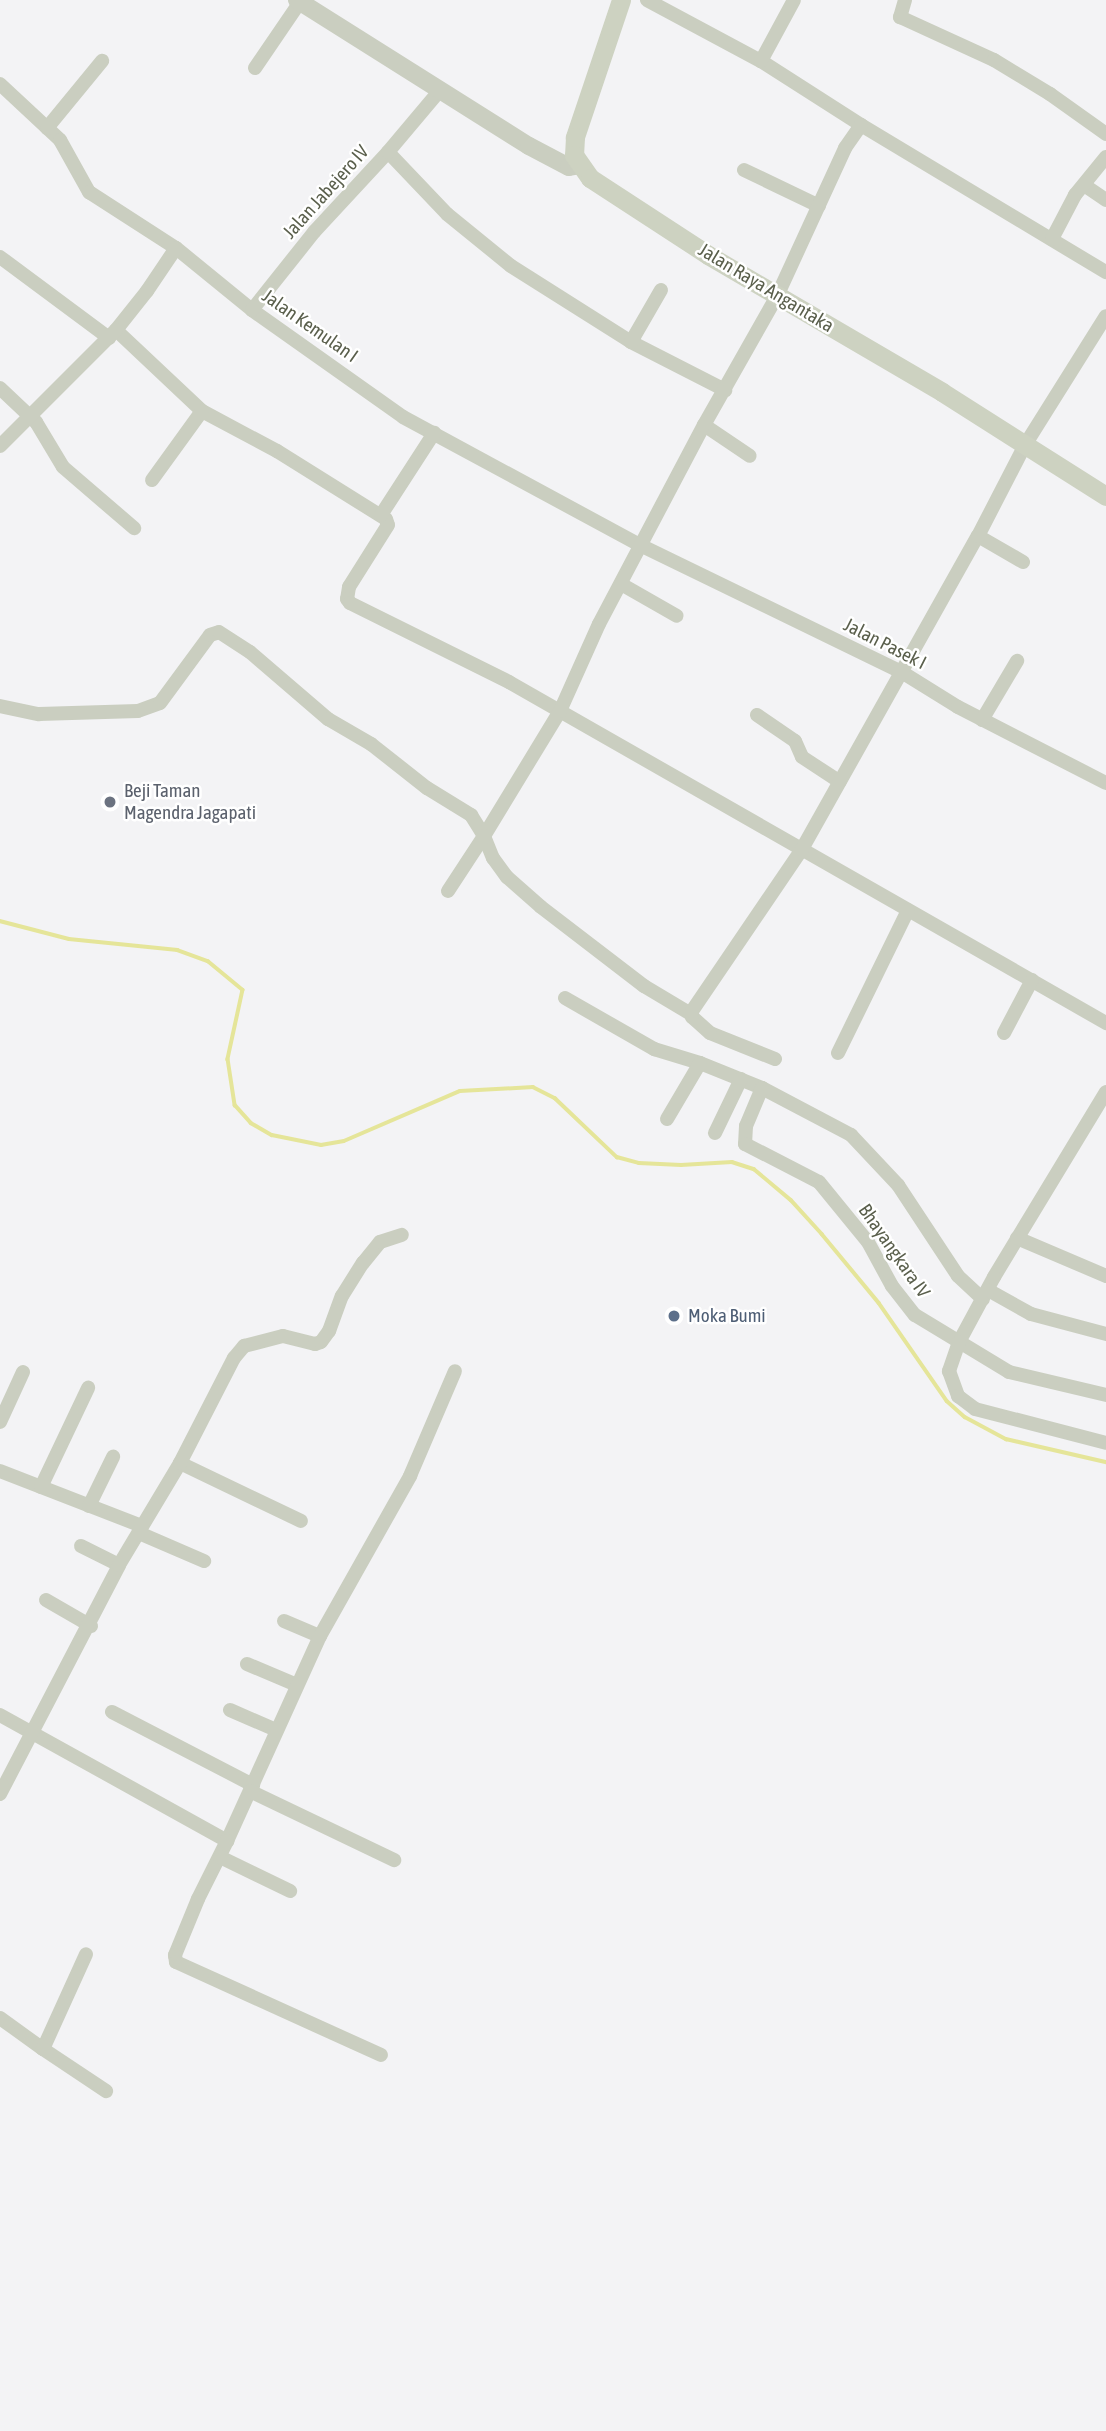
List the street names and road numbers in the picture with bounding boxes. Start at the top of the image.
street label: Jalan Jabejero IV [278,141,374,243]
street label: Jalan Raya Angantaka [694,239,838,337]
street label: Jalan Kemulan I [258,285,362,367]
street label: Jalan Pasek I [840,614,930,674]
street label: Bhayangkara IV [853,1200,935,1302]

